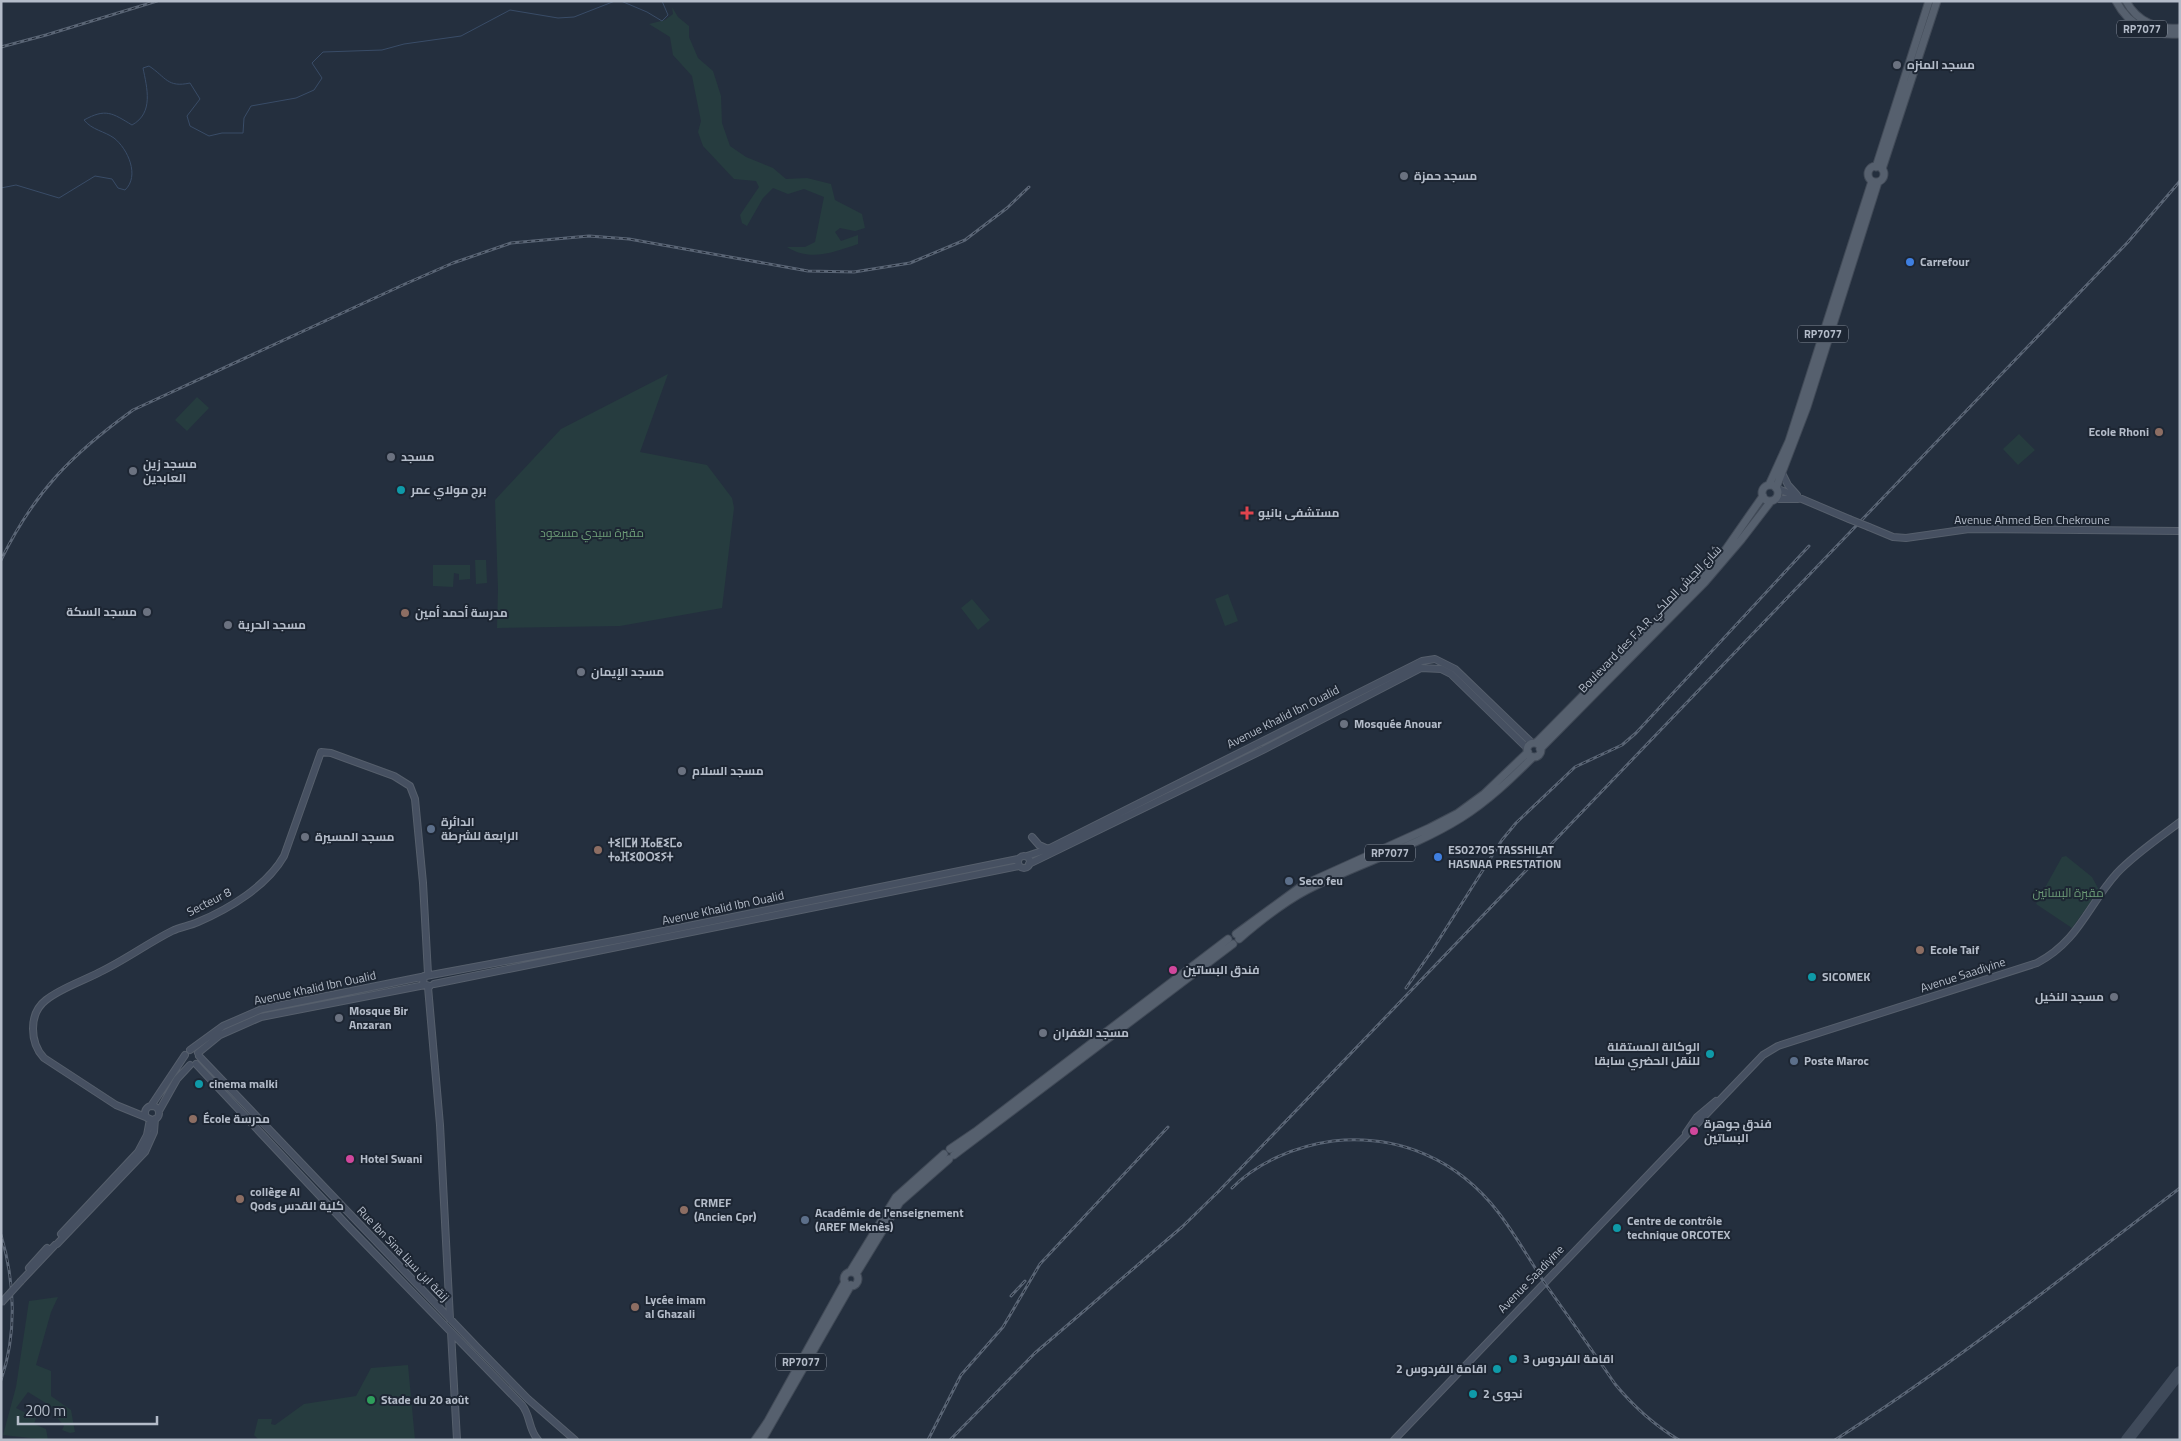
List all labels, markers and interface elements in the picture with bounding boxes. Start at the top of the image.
road number: RP7077 [2117,20,2167,38]
place label: مسجد المنزه [1907,55,1975,74]
marker: مسجد المنزه [1891,59,1903,71]
place label: مسجد حمزة [1414,166,1477,185]
marker: مسجد حمزة [1398,170,1410,182]
place label: Carrefour [1920,252,1970,271]
marker: Carrefour [1904,256,1916,268]
road number: RP7077 [1798,326,1848,342]
place label: Ecole Rhoni [2089,422,2149,441]
marker: Ecole Rhoni [2153,426,2165,438]
place label: مسجد [401,447,434,466]
marker: مسجد [385,451,397,463]
place label: مسجد زين العابدين [143,454,197,487]
marker: مسجد زين العابدين [127,465,139,477]
place label: برج مولاي عمر [410,480,486,500]
marker: برج مولاي عمر [395,484,407,496]
place label: مستشفى بانيو [1258,503,1339,522]
marker: مستشفى بانيو [1240,506,1254,520]
street label: Avenue Ahmed Ben Chekroune [1954,510,2110,529]
park label: مقبرة سيدي مسعود [540,523,644,543]
street label: Boulevard des F.A.R شارع الجيش الملكي [1573,540,1727,698]
place label: مسجد السكة [66,602,137,621]
place label: مدرسة أحمد أمين [415,603,508,622]
marker: مسجد السكة [141,606,153,618]
marker: مدرسة أحمد أمين [399,607,411,619]
place label: مسجد الحرية [238,615,306,634]
marker: مسجد الحرية [222,619,234,631]
place label: مسجد الإيمان [591,662,664,681]
marker: مسجد الإيمان [575,666,587,678]
street label: Avenue Khalid Ibn Oualid [1223,680,1342,753]
place label: Mosquée Anouar [1354,714,1442,733]
marker: Mosquée Anouar [1338,718,1350,730]
place label: مسجد السلام [692,761,764,780]
marker: مسجد السلام [676,765,688,777]
place label: الدائرة الرابعة للشرطة [441,812,519,845]
marker: الدائرة الرابعة للشرطة [425,823,437,835]
place label: مسجد المسيرة [315,827,395,846]
marker: مسجد المسيرة [299,831,311,843]
place label: ⵜⵉⵏⵎⵍ ⴼⴰⵟⵉⵎⴰ ⵜⴰⴼⵉⵀⵔⵉⵢⵜ [608,833,683,866]
place label: ES02705 TASSHILAT HASNAA PRESTATION [1448,840,1561,873]
marker: ⵜⵉⵏⵎⵍ ⴼⴰⵟⵉⵎⴰ ⵜⴰⴼⵉⵀⵔⵉⵢⵜ [592,844,604,856]
road number: RP7077 [1365,844,1415,861]
marker: ES02705 TASSHILAT HASNAA PRESTATION [1432,851,1444,863]
place label: Seco feu [1299,871,1343,890]
marker: Seco feu [1283,875,1295,887]
street label: Secteur 8 [183,882,235,921]
park label: مقبرة البساتين [2032,883,2104,902]
street label: Avenue Khalid Ibn Oualid [660,885,786,930]
place label: Ecole Taif [1930,940,1980,959]
marker: Ecole Taif [1914,944,1926,956]
street label: Avenue Saadiyine [1918,952,2008,997]
place label: فندق البساتين [1183,960,1260,979]
marker: فندق البساتين [1167,964,1179,976]
street label: Avenue Khalid Ibn Oualid [252,965,378,1010]
place label: SICOMEK [1822,967,1870,986]
marker: SICOMEK [1806,971,1818,983]
place label: مسجد النخيل [2035,987,2104,1006]
marker: مسجد النخيل [2108,991,2120,1003]
place label: Mosque Bir Anzaran [349,1001,409,1034]
marker: Mosque Bir Anzaran [333,1012,345,1024]
place label: مسجد الغفران [1053,1023,1129,1042]
marker: مسجد الغفران [1037,1027,1049,1039]
place label: الوكالة المستقلة للنقل الحضري سابقا [1594,1037,1700,1071]
marker: الوكالة المستقلة للنقل الحضري سابقا [1704,1048,1716,1060]
place label: Poste Maroc [1804,1051,1869,1070]
marker: Poste Maroc [1788,1055,1800,1067]
place label: cinema malki [209,1074,278,1093]
marker: cinema malki [193,1078,205,1090]
place label: École مدرسة [203,1109,270,1128]
marker: École مدرسة [187,1113,199,1125]
place label: فندق جوهرة البساتين [1704,1114,1772,1147]
marker: فندق جوهرة البساتين [1688,1125,1700,1137]
place label: Hotel Swani [360,1149,422,1168]
marker: Hotel Swani [344,1153,356,1165]
place label: collège Al Qods كلية القدس [250,1182,344,1215]
marker: collège Al Qods كلية القدس [234,1193,246,1205]
place label: CRMEF (Ancien Cpr) [694,1193,757,1226]
street label: Rue Ibn Sina زنقة ابن سينا [353,1202,454,1306]
place label: Académie de l'enseignement (AREF Meknès) [815,1203,964,1236]
marker: CRMEF (Ancien Cpr) [678,1204,690,1216]
place label: Centre de contrôle technique ORCOTEX [1627,1211,1731,1244]
marker: Académie de l'enseignement (AREF Meknès) [799,1214,811,1226]
marker: Centre de contrôle technique ORCOTEX [1611,1222,1623,1234]
street label: Avenue Saadiyine [1493,1240,1568,1317]
place label: Lycée imam al Ghazali [645,1290,706,1323]
marker: Lycée imam al Ghazali [629,1301,641,1313]
place label: اقامة الفردوس 3 [1523,1349,1614,1368]
marker: اقامة الفردوس 3 [1507,1353,1519,1365]
road number: RP7077 [776,1354,826,1370]
place label: اقامة الفردوس 2 [1396,1359,1487,1378]
marker: اقامة الفردوس 2 [1491,1363,1503,1375]
place label: نجوى 2 [1483,1384,1522,1403]
marker: نجوى 2 [1467,1388,1479,1400]
place label: Stade du 20 août [381,1390,469,1409]
scale bar [18,1394,156,1426]
marker: Stade du 20 août [365,1394,377,1406]
text: 200 m [25,1399,66,1422]

